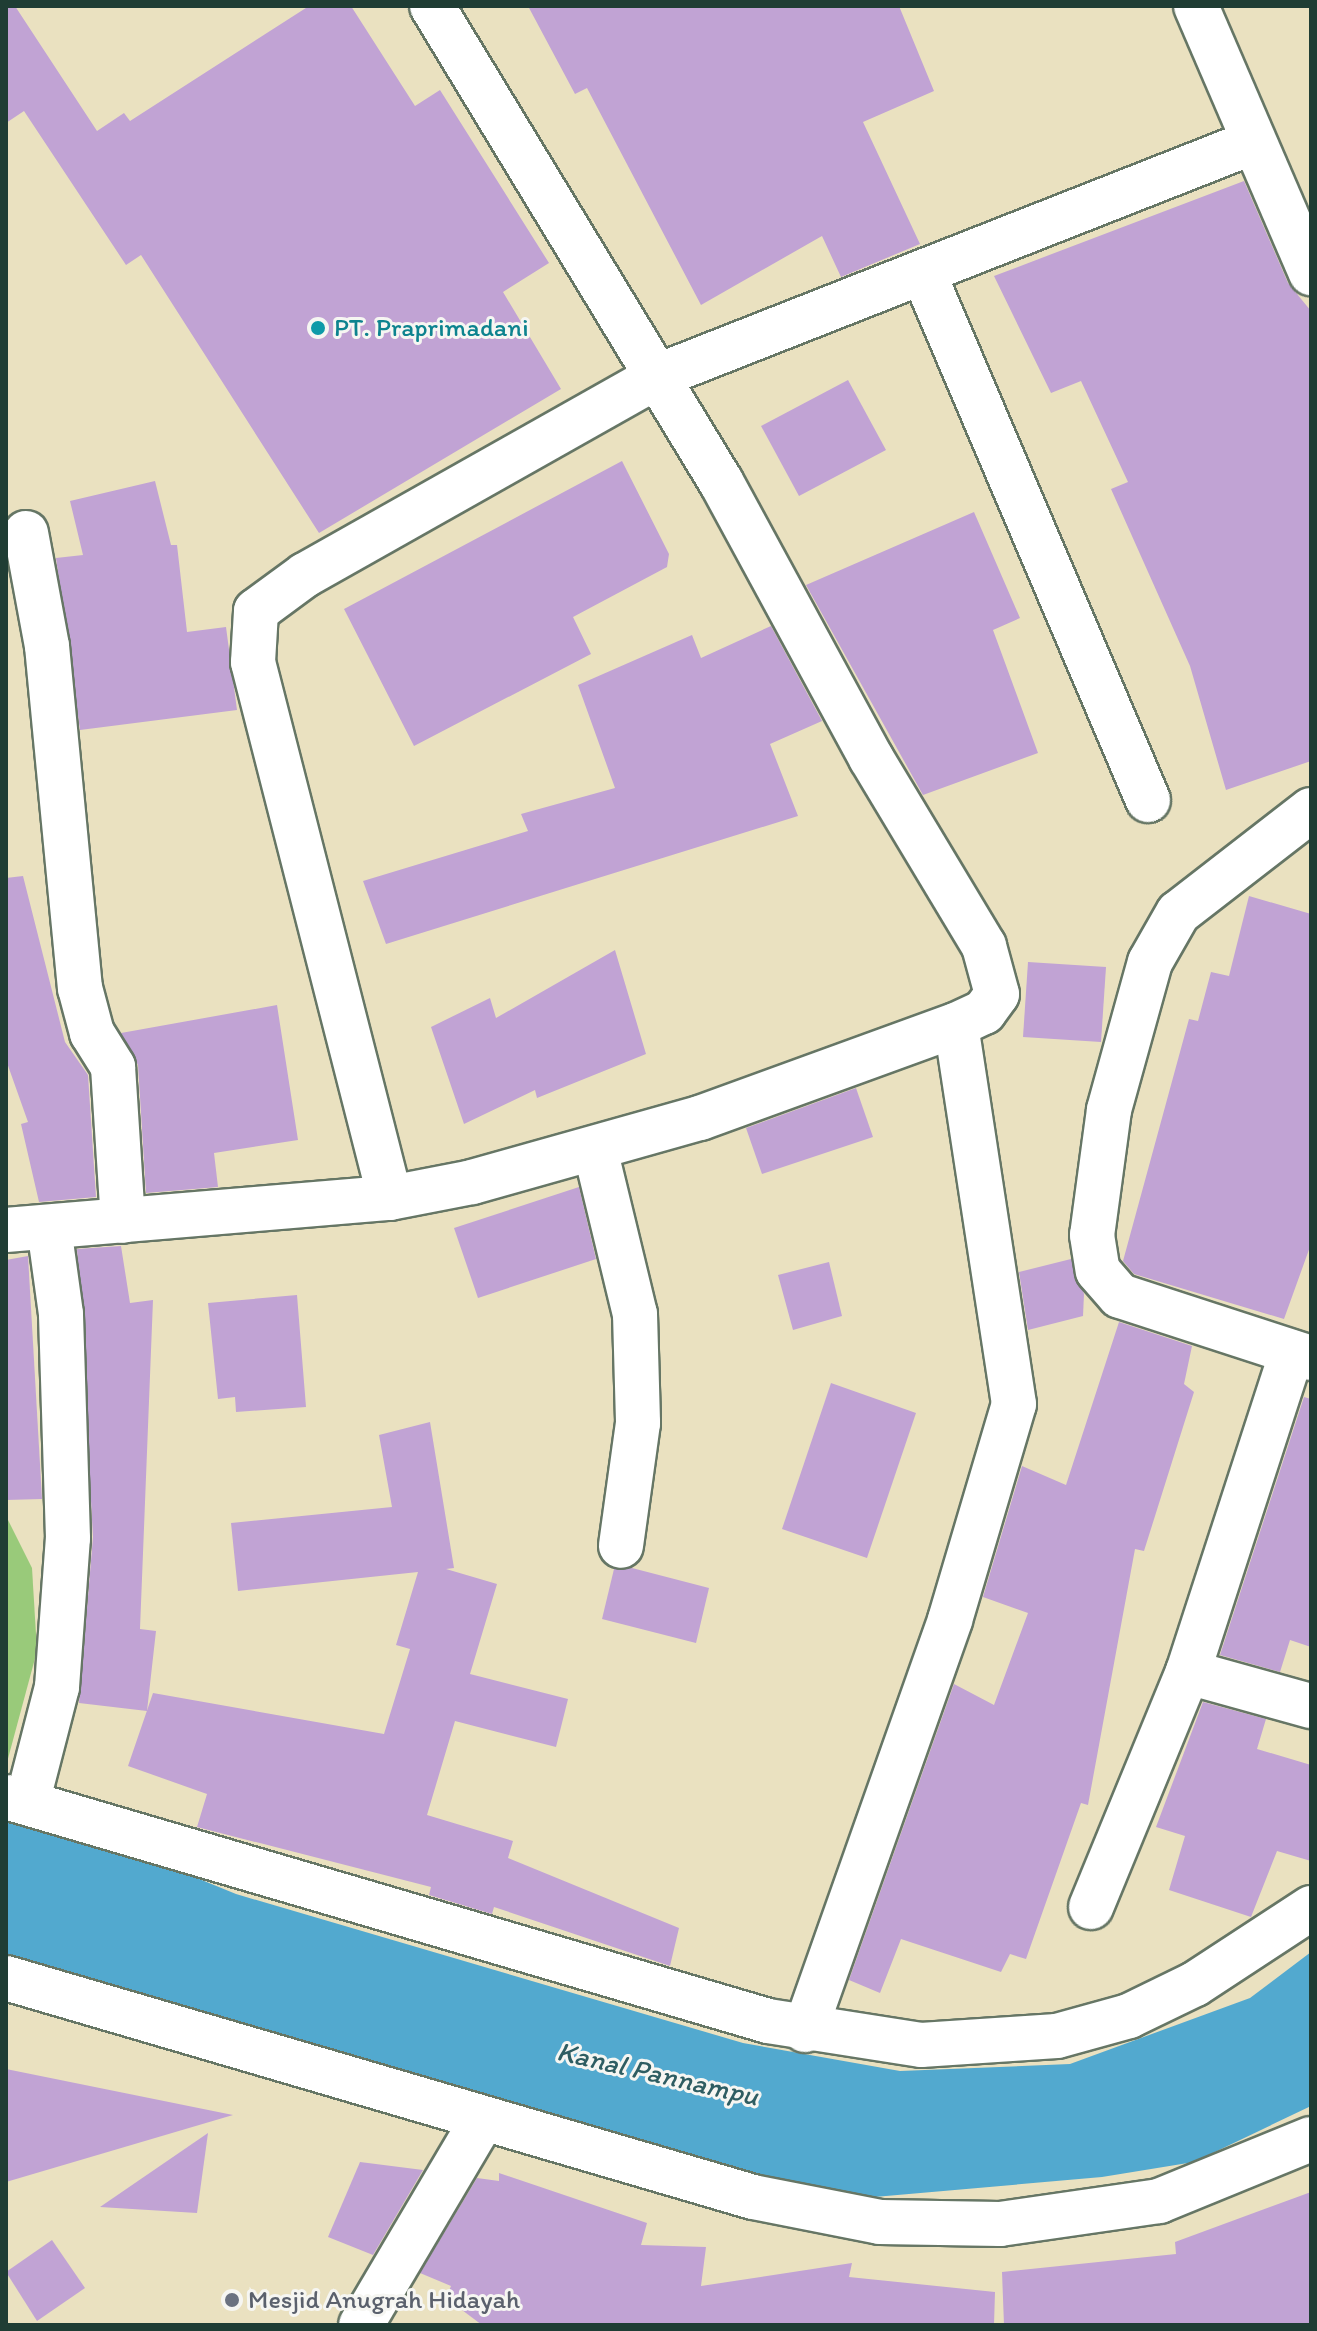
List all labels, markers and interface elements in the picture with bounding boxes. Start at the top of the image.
place label: PT. Praprimadani [334,312,528,344]
marker: PT. Praprimadani [309,319,327,337]
water label: Kanal Pannampu [555,2034,761,2112]
place label: Mesjid Anugrah Hidayah [248,2284,519,2316]
marker: Mesjid Anugrah Hidayah [223,2291,241,2309]

